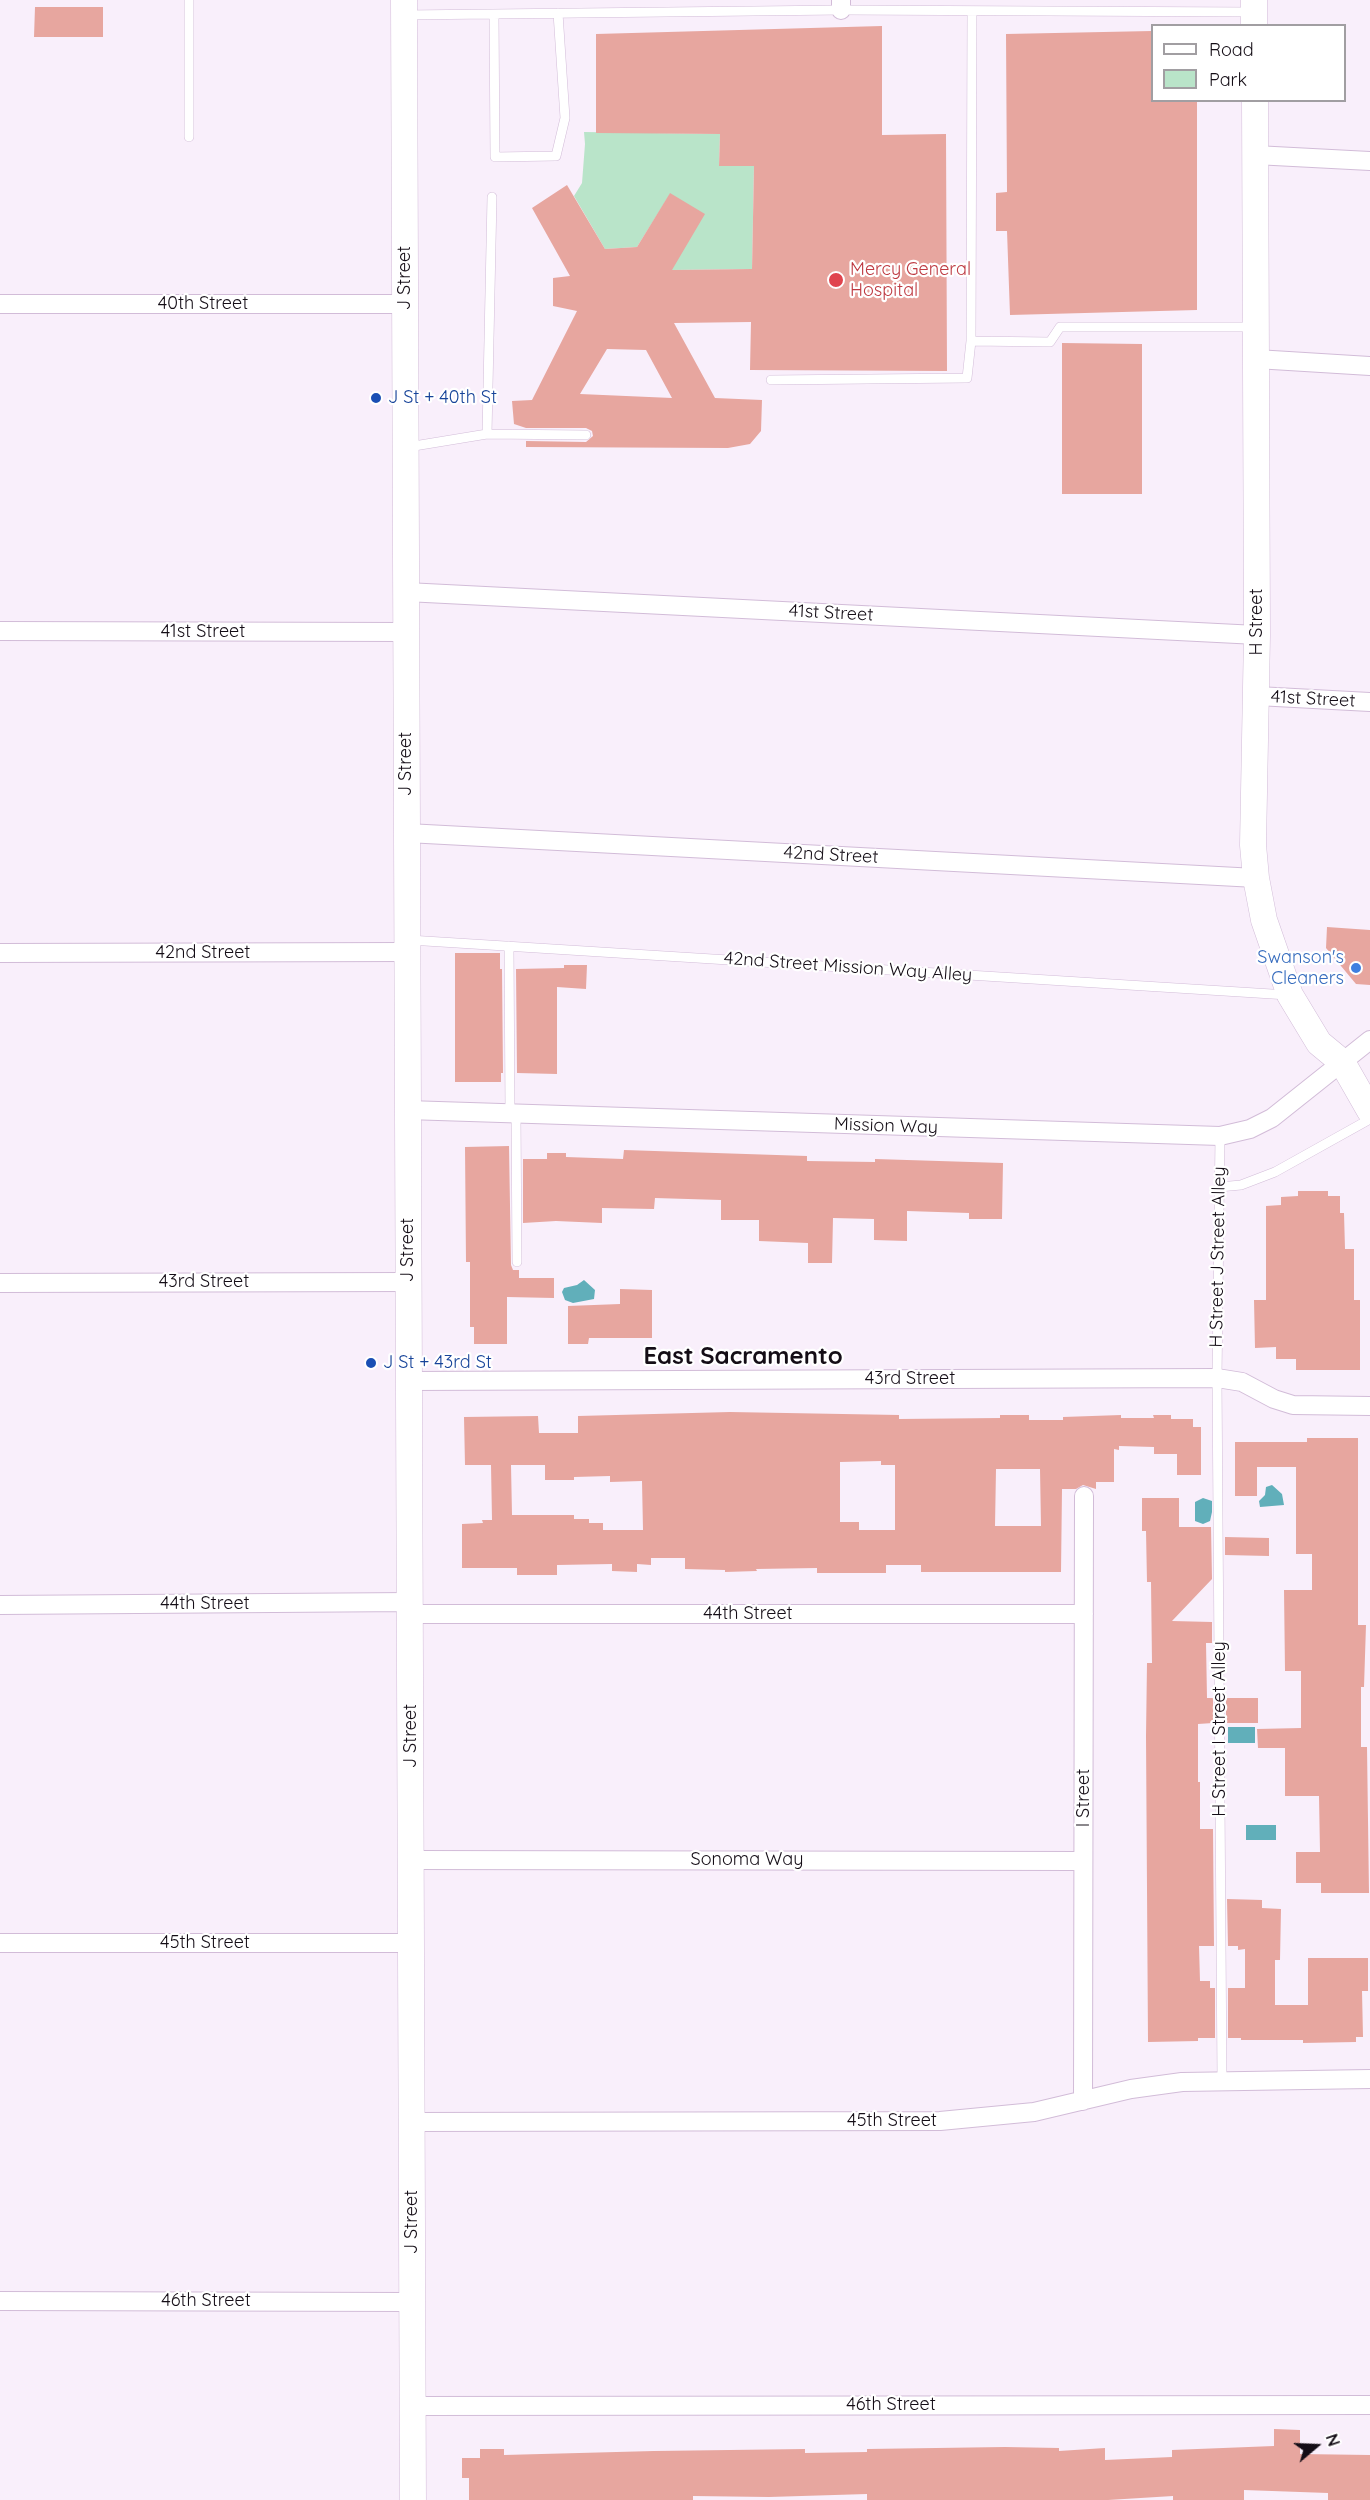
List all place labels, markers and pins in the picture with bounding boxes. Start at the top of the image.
place label: Mercy General Hospital [850,259,971,302]
marker: Mercy General Hospital [827,271,845,289]
place label: J St + 40th St [388,387,497,409]
marker: J St + 40th St [369,391,383,405]
place label: Swanson's Cleaners [1257,947,1344,990]
marker: Swanson's Cleaners [1349,961,1363,975]
place label: J St + 43rd St [383,1352,492,1374]
marker: J St + 43rd St [364,1356,378,1370]

